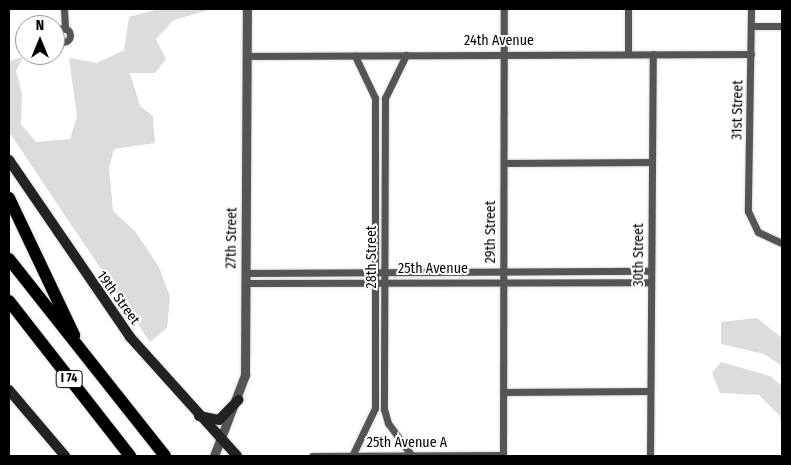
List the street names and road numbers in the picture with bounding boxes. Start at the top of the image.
street label: 24th Avenue [464,33,534,49]
street label: 31st Street [729,80,747,140]
street label: 29th Street [483,201,499,263]
street label: 27th Street [223,207,241,269]
street label: 30th Street [631,223,647,287]
street label: 28th Street [364,226,380,288]
street label: 25th Avenue [398,261,468,277]
street label: 19th Street [93,268,143,328]
road number: I 74 [55,369,83,388]
street label: 25th Avenue A [367,435,447,451]

